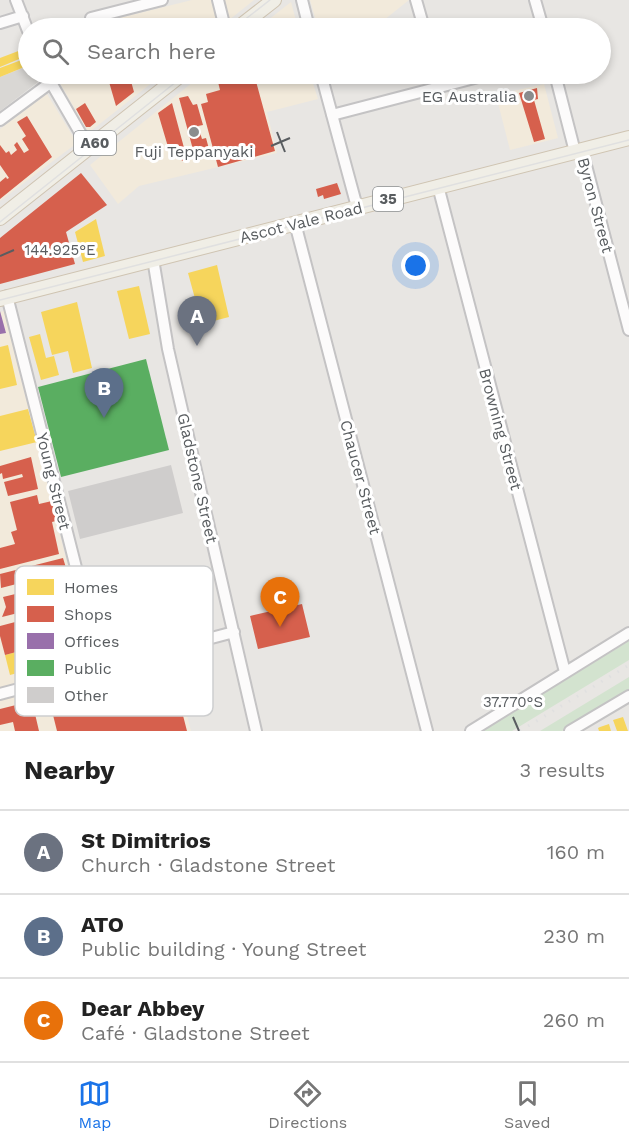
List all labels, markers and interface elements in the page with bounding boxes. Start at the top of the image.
search box [18,18,611,84]
icon: search [39,35,72,68]
text: Search here [87,39,216,64]
place label: EG Australia [422,87,517,106]
marker: EG Australia [522,89,536,103]
marker: Fuji Teppanyaki [187,125,201,139]
road number: A60 [74,131,116,155]
place label: Fuji Teppanyaki [135,142,253,161]
street label: Byron Street [574,155,617,255]
road number: 35 [373,187,403,211]
street label: Ascot Vale Road [238,198,365,247]
text: 144.925°E [24,241,96,259]
your location [401,251,430,280]
pin: A [178,296,216,346]
street label: Browning Street [475,366,526,493]
pin: B [84,368,124,418]
street label: Gladstone Street [173,411,222,545]
street label: Chaucer Street [336,418,385,537]
street label: Young Street [32,431,75,532]
legend [15,566,213,716]
text: Homes [64,578,118,597]
pin: C [260,578,300,627]
text: Shops [64,605,112,624]
text: Offices [64,632,119,651]
text: Public [64,659,112,678]
text: Other [64,686,109,705]
text: 37.770°S [483,693,543,711]
text: Nearby [24,755,115,785]
text: 3 results [520,758,605,782]
text: St Dimitrios [81,828,211,853]
text: A [37,840,50,864]
text: 160 m [547,840,605,864]
text: Church · Gladstone Street [81,853,335,877]
text: ATO [81,912,124,937]
text: B [37,924,50,948]
text: 230 m [543,924,605,948]
text: Public building · Young Street [81,937,366,961]
text: Dear Abbey [81,996,204,1021]
text: C [37,1008,50,1032]
text: 260 m [543,1008,605,1032]
text: Café · Gladstone Street [81,1021,310,1045]
tab: Map [78,1077,111,1132]
tab: Directions [268,1077,347,1132]
tab: Saved [504,1077,551,1132]

